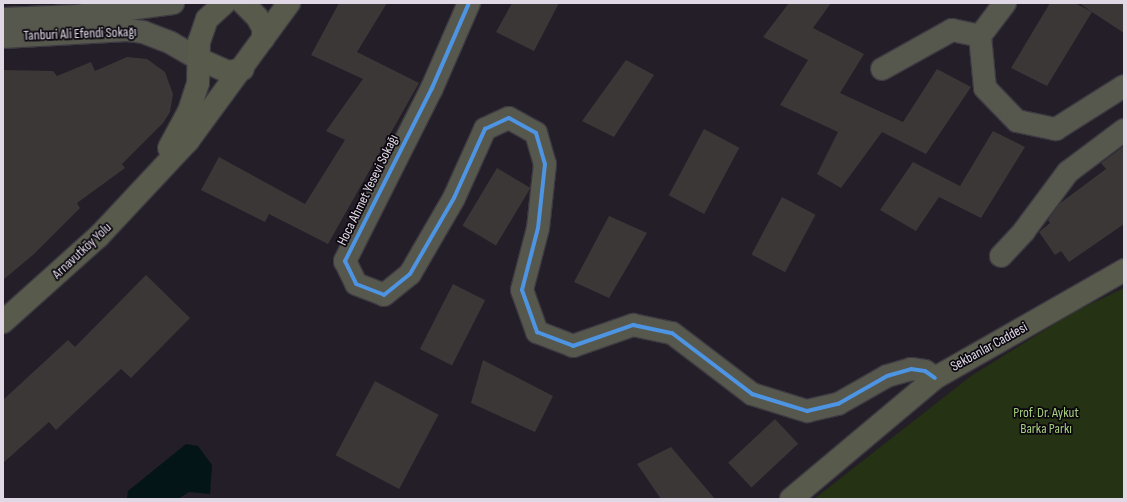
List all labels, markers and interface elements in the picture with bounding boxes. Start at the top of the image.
street label: Tanburi Ali Efendi Sokağı [23,24,137,44]
street label: Hoca Ahmet Yesevi Sokağı [334,132,402,248]
street label: Arnavutköy Yolu [49,219,115,283]
street label: Sekbanlar Caddesi [948,319,1030,375]
park label: Prof. Dr. Aykut Barka Parkı [1013,405,1079,438]

